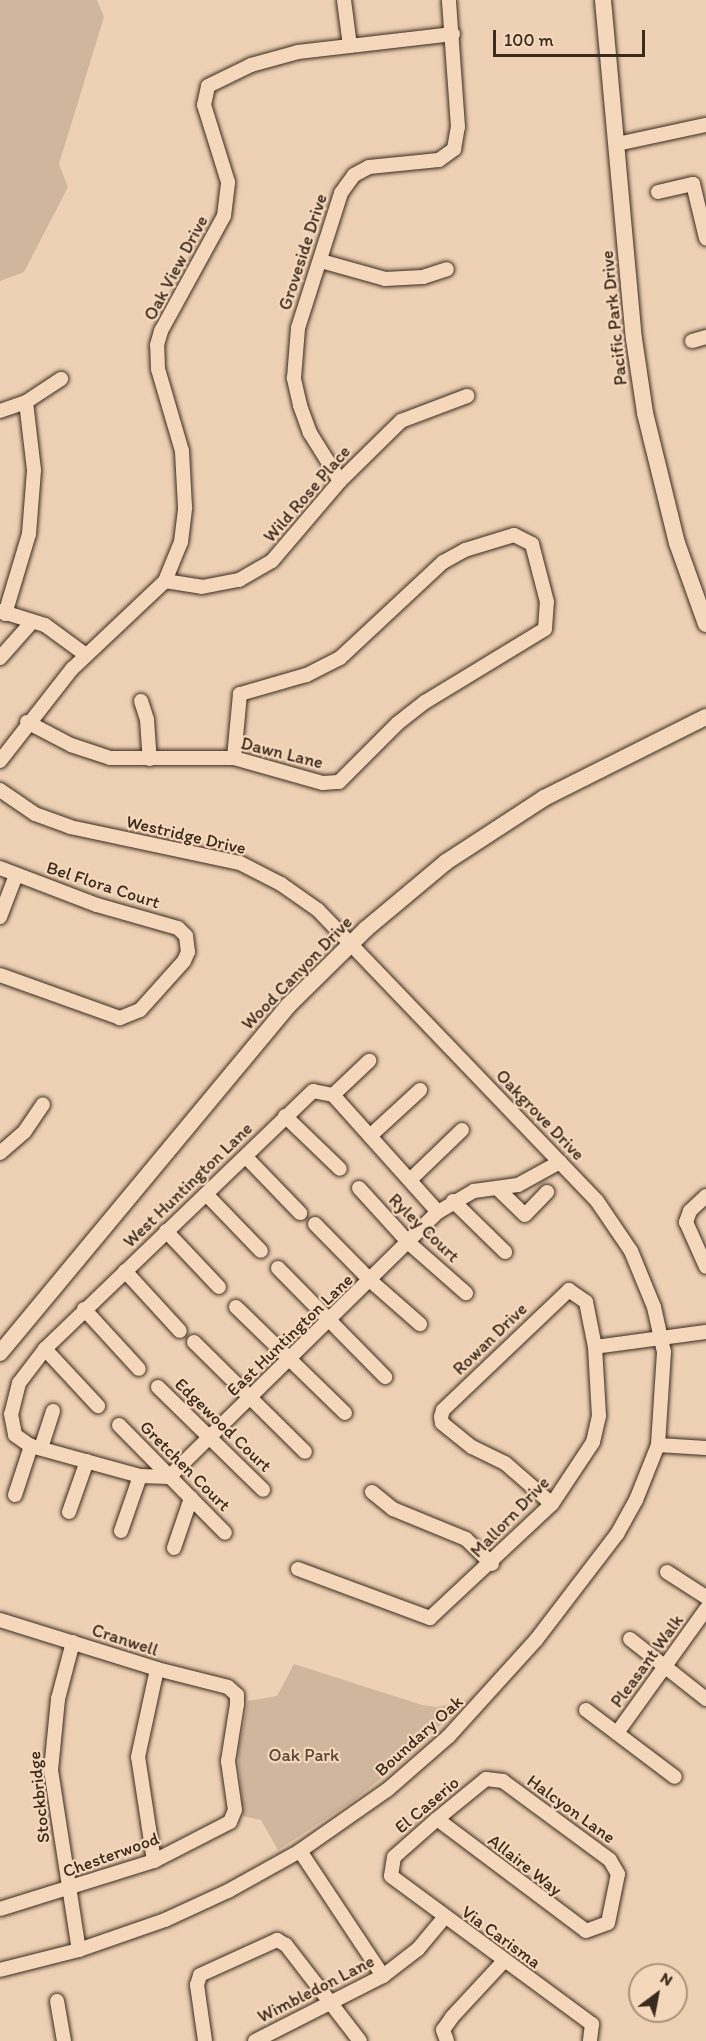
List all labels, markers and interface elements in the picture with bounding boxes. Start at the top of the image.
scale bar [496,18,648,56]
text: 100 m [504,29,554,51]
street label: Groveside Drive [274,191,332,313]
street label: Oak View Drive [139,212,213,324]
street label: Pacific Park Drive [596,249,632,387]
street label: Wild Rose Place [259,441,355,547]
street label: Dawn Lane [238,732,326,774]
street label: Westridge Drive [124,811,248,859]
street label: Bel Flora Court [44,857,162,913]
street label: Wood Canyon Drive [237,911,357,1035]
street label: Oakgrove Drive [491,1065,589,1165]
street label: West Huntington Lane [118,1117,258,1253]
street label: Ryley Court [384,1189,464,1267]
street label: East Huntington Lane [222,1269,358,1401]
street label: Rowan Drive [448,1298,532,1380]
street label: Edgewood Court [170,1373,276,1477]
street label: Gretchen Court [135,1416,235,1516]
street label: Mallorn Drive [466,1472,554,1562]
street label: Pleasant Walk [606,1610,688,1712]
street label: Cranwell [89,1619,161,1661]
street label: Boundary Oak [371,1691,467,1781]
park label: Oak Park [268,1744,340,1766]
street label: Stockbridge [23,1750,55,1844]
street label: Halcyon Lane [523,1770,619,1848]
street label: El Caserio [391,1772,463,1838]
street label: Chesterwood [60,1828,162,1882]
street label: Allaire Way [484,1829,566,1901]
street label: Via Carisma [457,1901,545,1973]
street label: Wimbledon Lane [254,1950,378,2028]
north arrow [628,1963,688,2023]
text: N [657,1968,676,1990]

